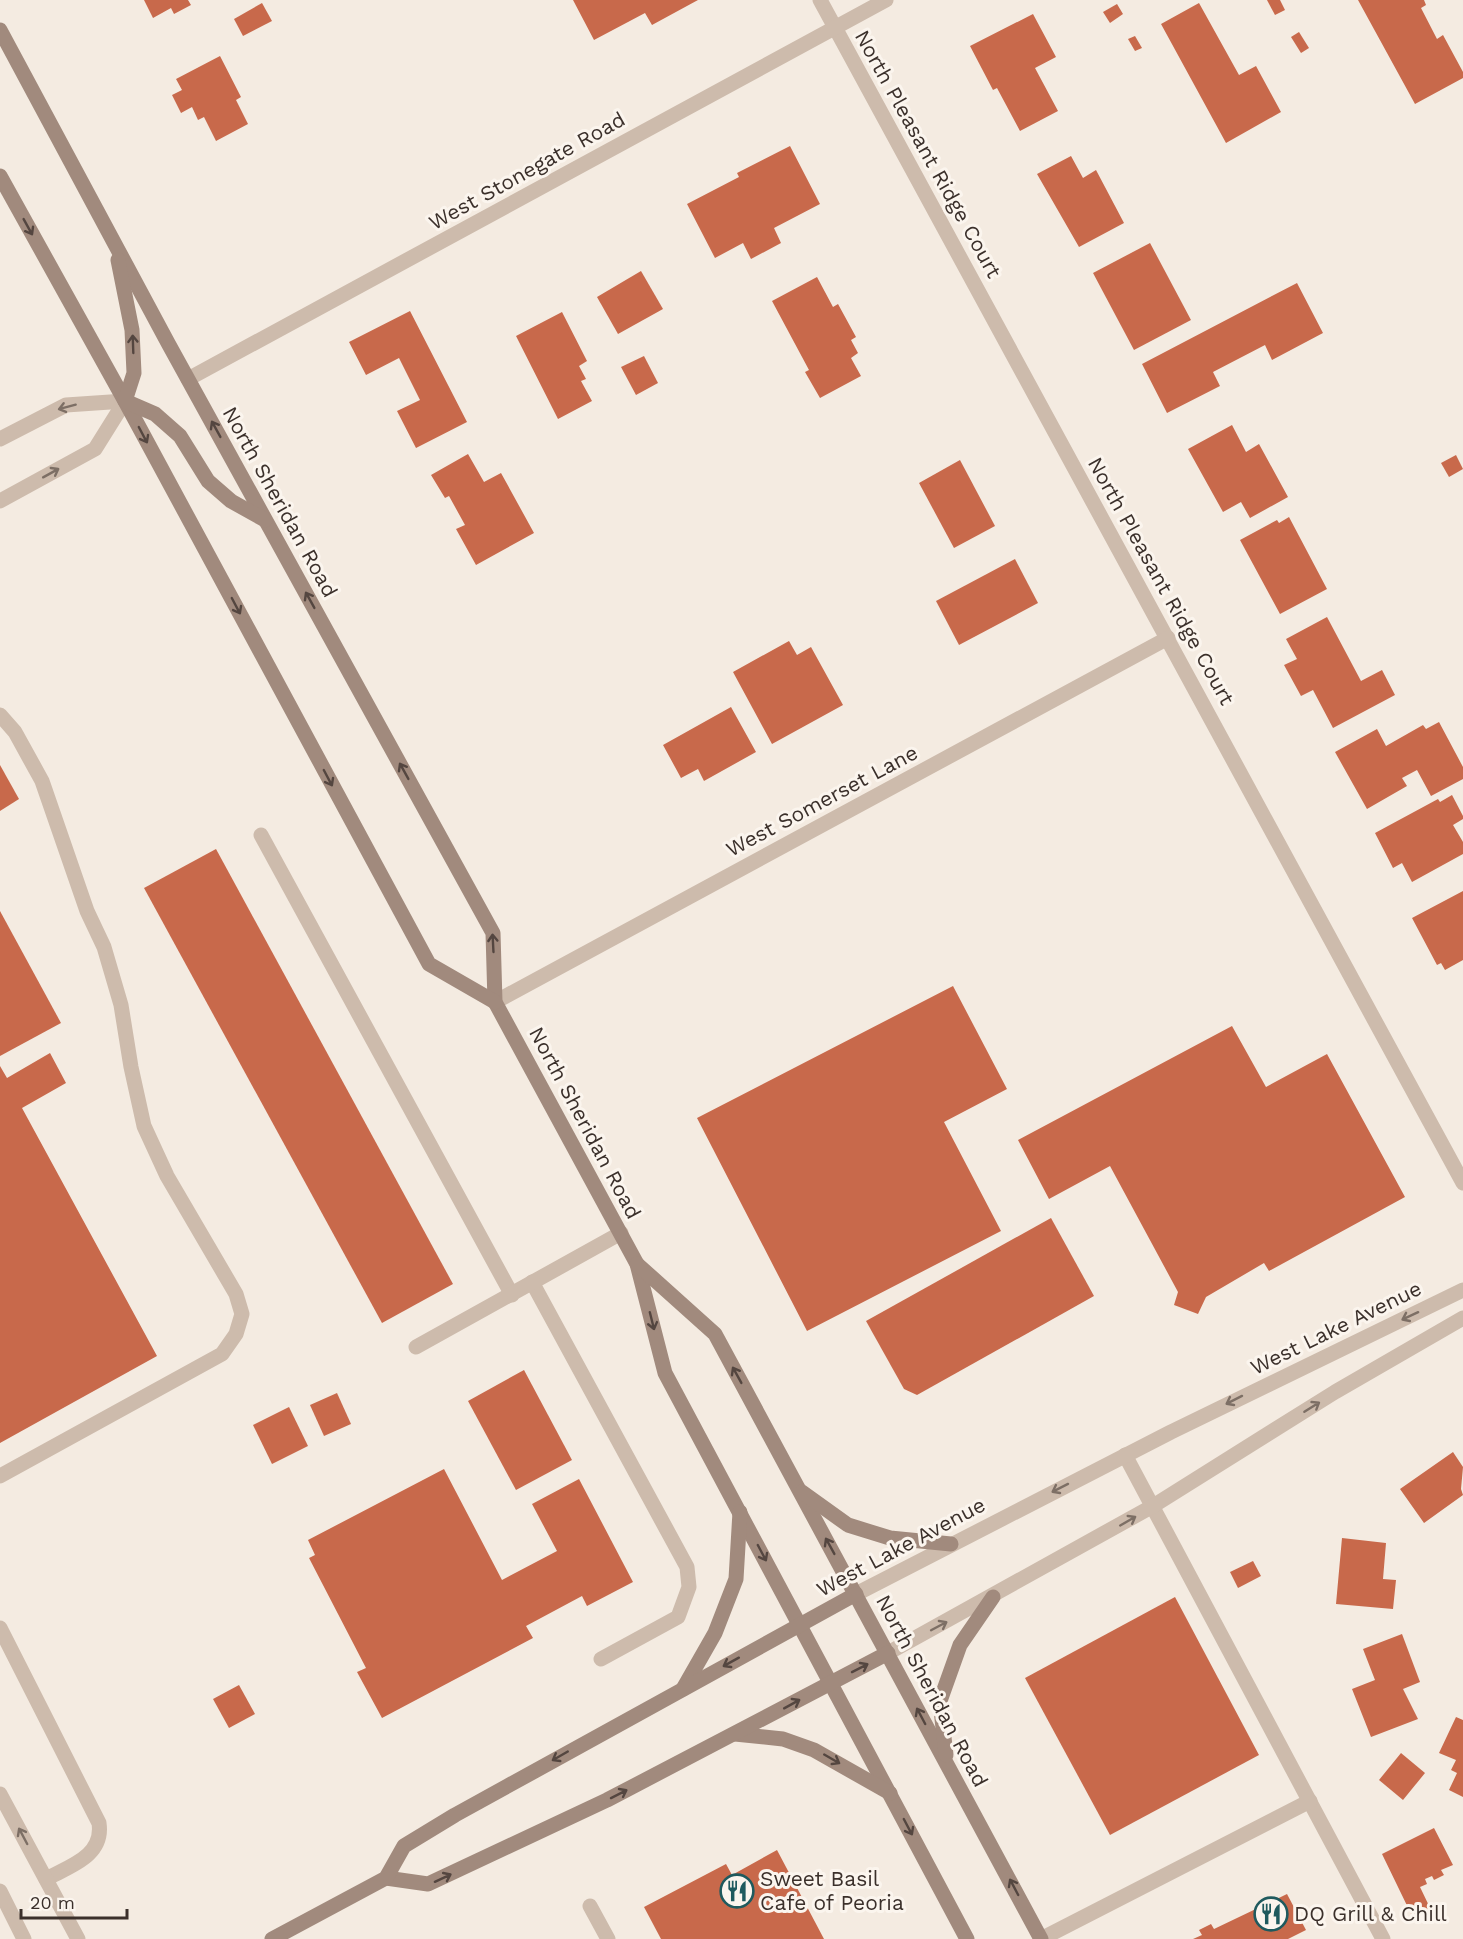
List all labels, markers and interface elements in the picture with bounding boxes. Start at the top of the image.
street label: North Pleasant Ridge Court [850,25,1007,282]
street label: West Stonegate Road [424,106,629,235]
one-way arrow [23,218,35,235]
one-way arrow [127,335,138,355]
one-way arrow [58,402,77,414]
street label: North Sheridan Road [218,402,343,601]
one-way arrow [210,421,222,438]
one-way arrow [138,425,149,443]
street label: North Pleasant Ridge Court [1083,452,1240,709]
one-way arrow [43,466,60,478]
one-way arrow [304,592,316,609]
one-way arrow [231,597,242,615]
street label: West Somerset Lane [722,739,922,862]
one-way arrow [397,763,409,780]
one-way arrow [322,769,334,786]
one-way arrow [487,934,498,954]
street label: North Sheridan Road [524,1022,647,1223]
street label: West Lake Avenue [1246,1275,1425,1380]
one-way arrow [1402,1310,1420,1322]
one-way arrow [646,1311,658,1330]
one-way arrow [731,1367,743,1384]
one-way arrow [1226,1395,1244,1406]
one-way arrow [1303,1400,1320,1413]
one-way arrow [1051,1482,1069,1494]
street label: West Lake Avenue [812,1492,989,1602]
one-way arrow [1119,1514,1136,1526]
one-way arrow [824,1538,835,1556]
one-way arrow [756,1544,768,1561]
street label: North Sheridan Road [871,1590,994,1791]
one-way arrow [930,1620,948,1631]
one-way arrow [723,1656,740,1668]
one-way arrow [850,1662,868,1673]
one-way arrow [783,1698,800,1710]
one-way arrow [915,1708,927,1725]
one-way arrow [552,1750,569,1762]
one-way arrow [823,1753,840,1765]
one-way arrow [609,1788,627,1799]
one-way arrow [902,1818,914,1835]
one-way arrow [17,1828,28,1846]
place label: Sweet Basil Cafe of Peoria [760,1866,904,1915]
one-way arrow [433,1871,451,1883]
restaurant icon: Sweet Basil Cafe of Peoria [719,1873,755,1909]
one-way arrow [1008,1879,1019,1897]
scale bar [21,1882,128,1920]
text: 20 m [30,1892,75,1913]
restaurant icon: DQ Grill & Chill [1253,1896,1289,1932]
place label: DQ Grill & Chill [1294,1901,1447,1926]

